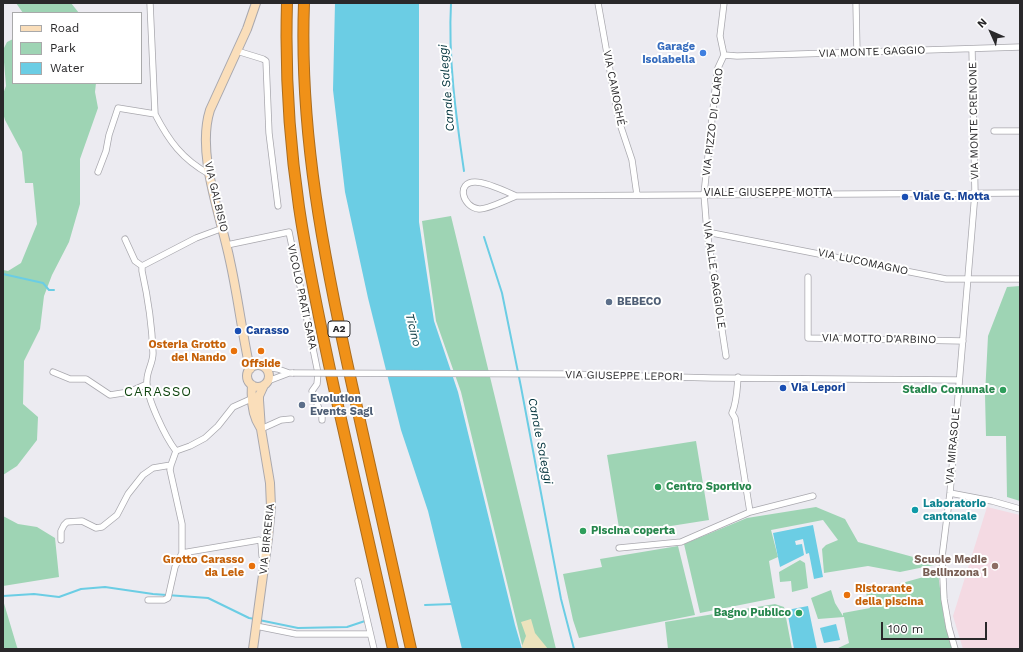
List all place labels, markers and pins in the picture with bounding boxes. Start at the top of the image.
place label: Garage Isolabella [642,40,695,66]
marker: Garage Isolabella [698,48,708,58]
place label: Viale G. Motta [913,190,990,204]
marker: Viale G. Motta [900,192,910,202]
place label: BEBECO [617,295,661,309]
marker: BEBECO [604,297,614,307]
place label: Carasso [246,324,289,338]
marker: Carasso [233,326,243,336]
place label: Osteria Grotto del Nando [148,338,226,364]
marker: Osteria Grotto del Nando [229,346,239,356]
marker: Offside [256,346,266,356]
place label: Offside [241,357,281,371]
place label: Via Lepori [791,381,846,395]
marker: Via Lepori [778,383,788,393]
place label: Stadio Comunale [902,383,995,397]
marker: Stadio Comunale [998,385,1008,395]
place label: Evolution Events Sagl [310,392,373,418]
marker: Evolution Events Sagl [297,400,307,410]
place label: Centro Sportivo [666,480,752,494]
marker: Centro Sportivo [653,482,663,492]
place label: Laboratorio cantonale [923,497,986,523]
marker: Laboratorio cantonale [910,505,920,515]
place label: Piscina coperta [591,524,675,538]
marker: Piscina coperta [578,526,588,536]
place label: Grotto Carasso da Lele [163,553,244,579]
place label: Scuole Medie Bellinzona 1 [914,553,987,579]
marker: Grotto Carasso da Lele [247,561,257,571]
marker: Scuole Medie Bellinzona 1 [990,561,1000,571]
place label: Ristorante della piscina [855,582,924,608]
marker: Ristorante della piscina [842,590,852,600]
place label: Bagno Publico [714,606,791,620]
marker: Bagno Publico [794,608,804,618]

